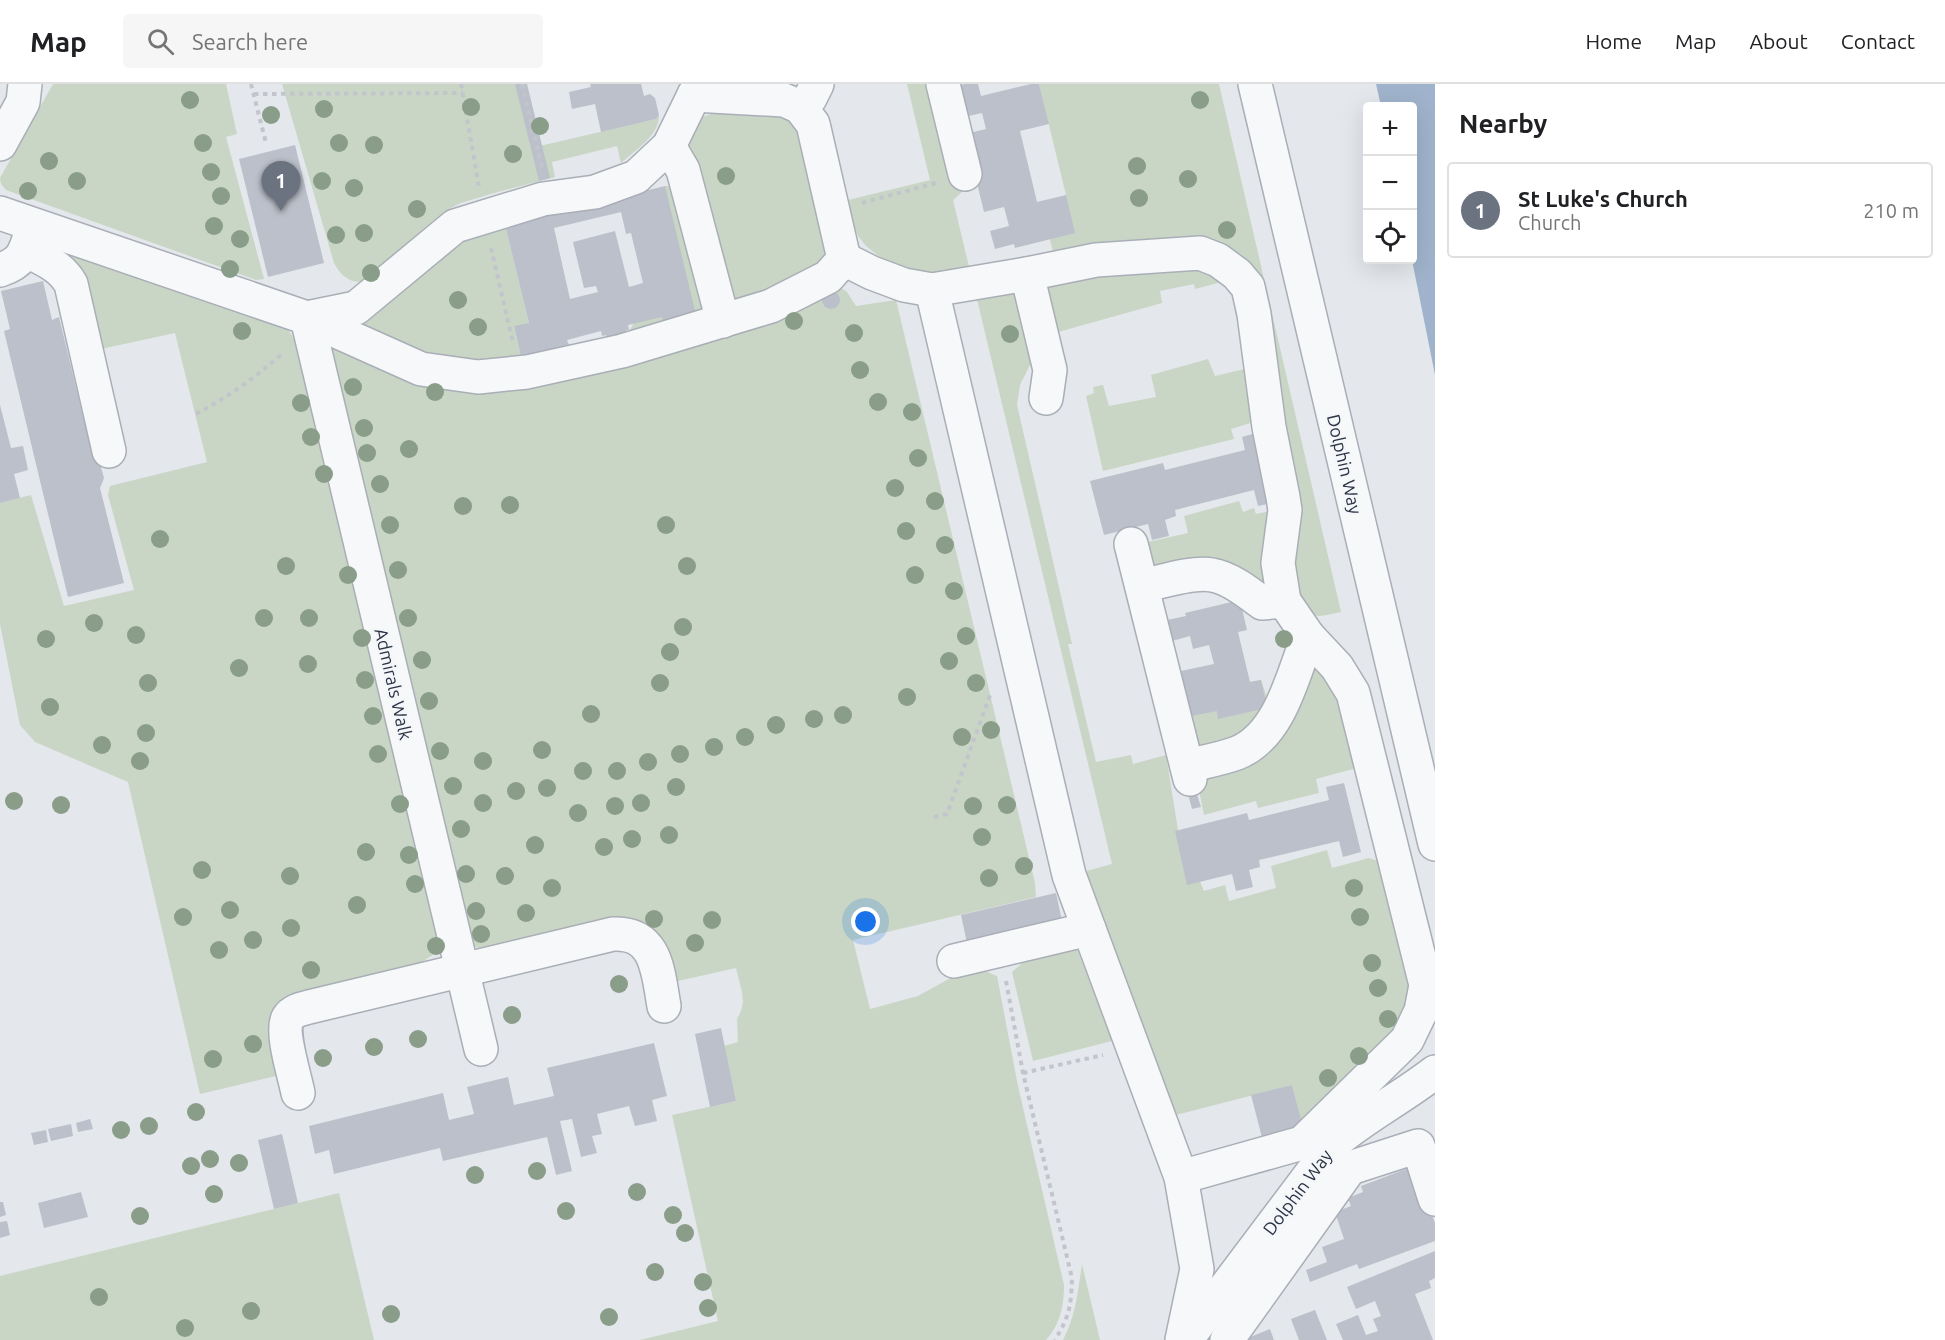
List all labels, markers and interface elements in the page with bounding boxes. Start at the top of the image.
search box [123,14,543,68]
icon: search [144,25,177,58]
text: Map [30,26,87,57]
text: Search here [192,29,308,54]
text: Home [1585,29,1642,53]
text: Map [1675,29,1716,53]
text: About [1749,29,1808,53]
text: Contact [1841,29,1915,53]
map controls [1363,102,1417,264]
button: + [1363,102,1417,156]
text: Nearby [1459,109,1547,138]
button: − [1363,156,1417,210]
pin: 1 [262,162,300,211]
text: St Luke's Church [1518,186,1688,211]
text: 1 [1475,199,1486,222]
text: 210 m [1863,199,1919,222]
button: locate [1363,210,1417,264]
text: Church [1518,211,1581,234]
street label: Dolphin Way [1324,412,1366,516]
street label: Admirals Walk [371,626,417,742]
your location [851,907,880,936]
street label: Dolphin Way [1258,1145,1336,1239]

